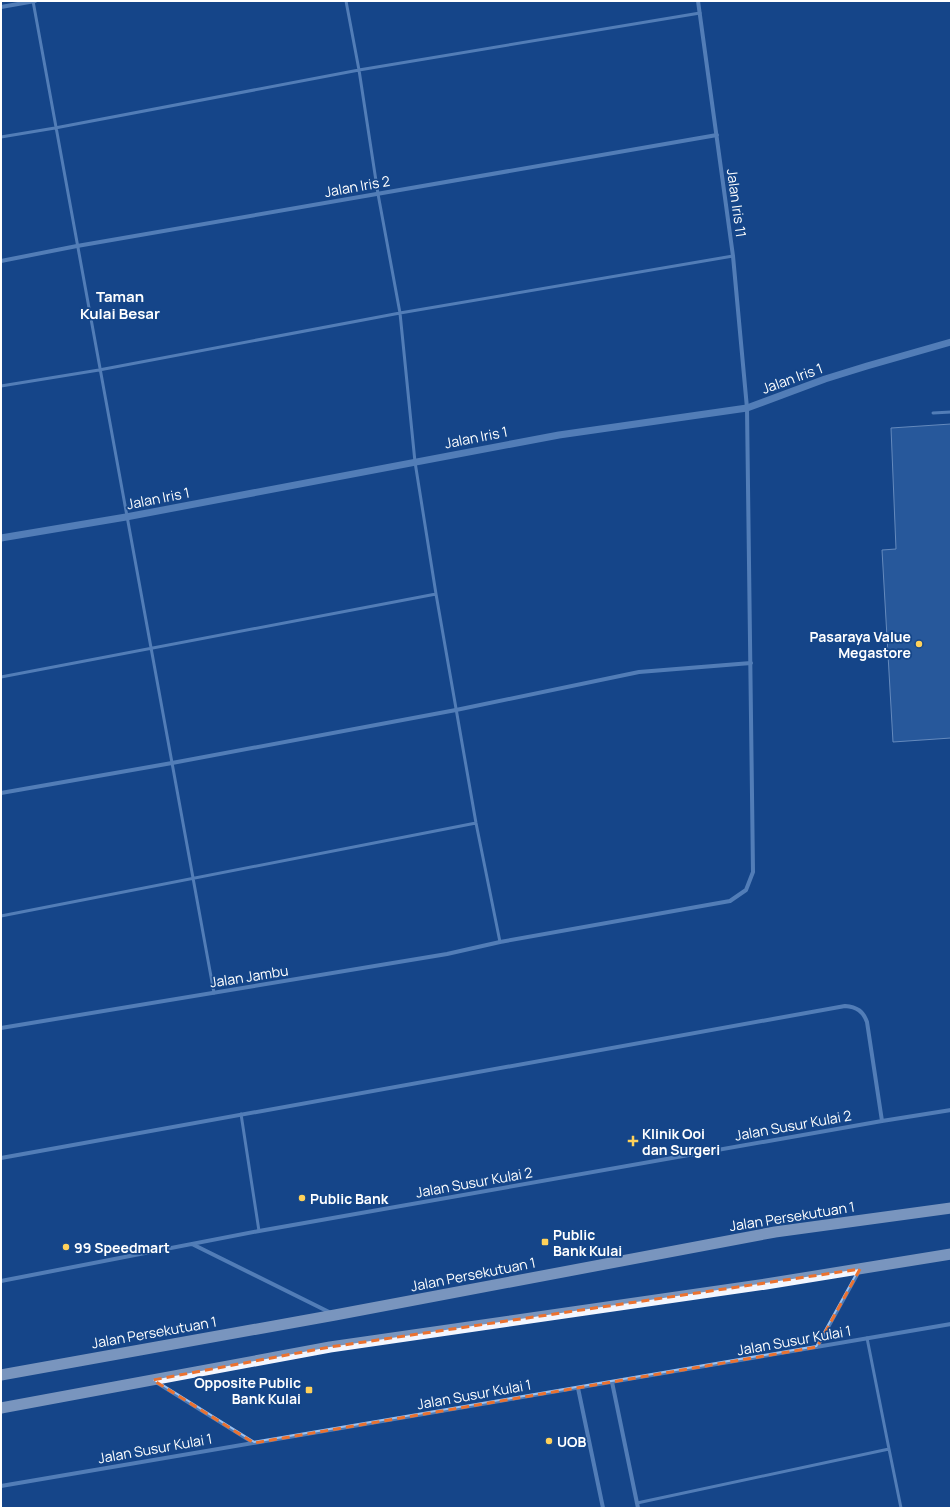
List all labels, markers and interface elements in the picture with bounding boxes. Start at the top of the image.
street label: Jalan Iris 11 [723,167,751,239]
street label: Jalan Iris 2 [323,171,391,201]
district label: Taman Kulai Besar [80,286,160,324]
street label: Jalan Iris 1 [759,358,825,398]
street label: Jalan Iris 1 [443,422,509,452]
street label: Jalan Iris 1 [125,483,191,513]
place label: Pasaraya Value Megastore [810,627,911,662]
marker: Pasaraya Value Megastore [914,639,924,649]
street label: Jalan Jambu [208,960,290,992]
street label: Jalan Susur Kulai 2 [733,1105,853,1145]
place label: Klinik Ooi dan Surgeri [642,1124,720,1159]
marker: Klinik Ooi dan Surgeri [627,1135,639,1147]
street label: Jalan Susur Kulai 2 [414,1162,534,1202]
place label: Public Bank [310,1189,389,1208]
marker: Public Bank [297,1193,307,1203]
street label: Jalan Persekutuan 1 [728,1197,856,1235]
place label: Public Bank Kulai [553,1225,622,1260]
marker: Public Bank Kulai [540,1237,550,1247]
place label: 99 Speedmart [74,1238,170,1257]
marker: 99 Speedmart [61,1242,71,1252]
street label: Jalan Persekutuan 1 [409,1253,537,1295]
street label: Jalan Persekutuan 1 [90,1312,218,1352]
street label: Jalan Susur Kulai 1 [735,1321,853,1359]
place label: Opposite Public Bank Kulai [194,1373,301,1408]
street label: Jalan Susur Kulai 1 [415,1375,533,1413]
marker: Opposite Public Bank Kulai [304,1385,314,1395]
street label: Jalan Susur Kulai 1 [96,1429,214,1467]
place label: UOB [557,1432,587,1451]
marker: UOB [544,1436,554,1446]

